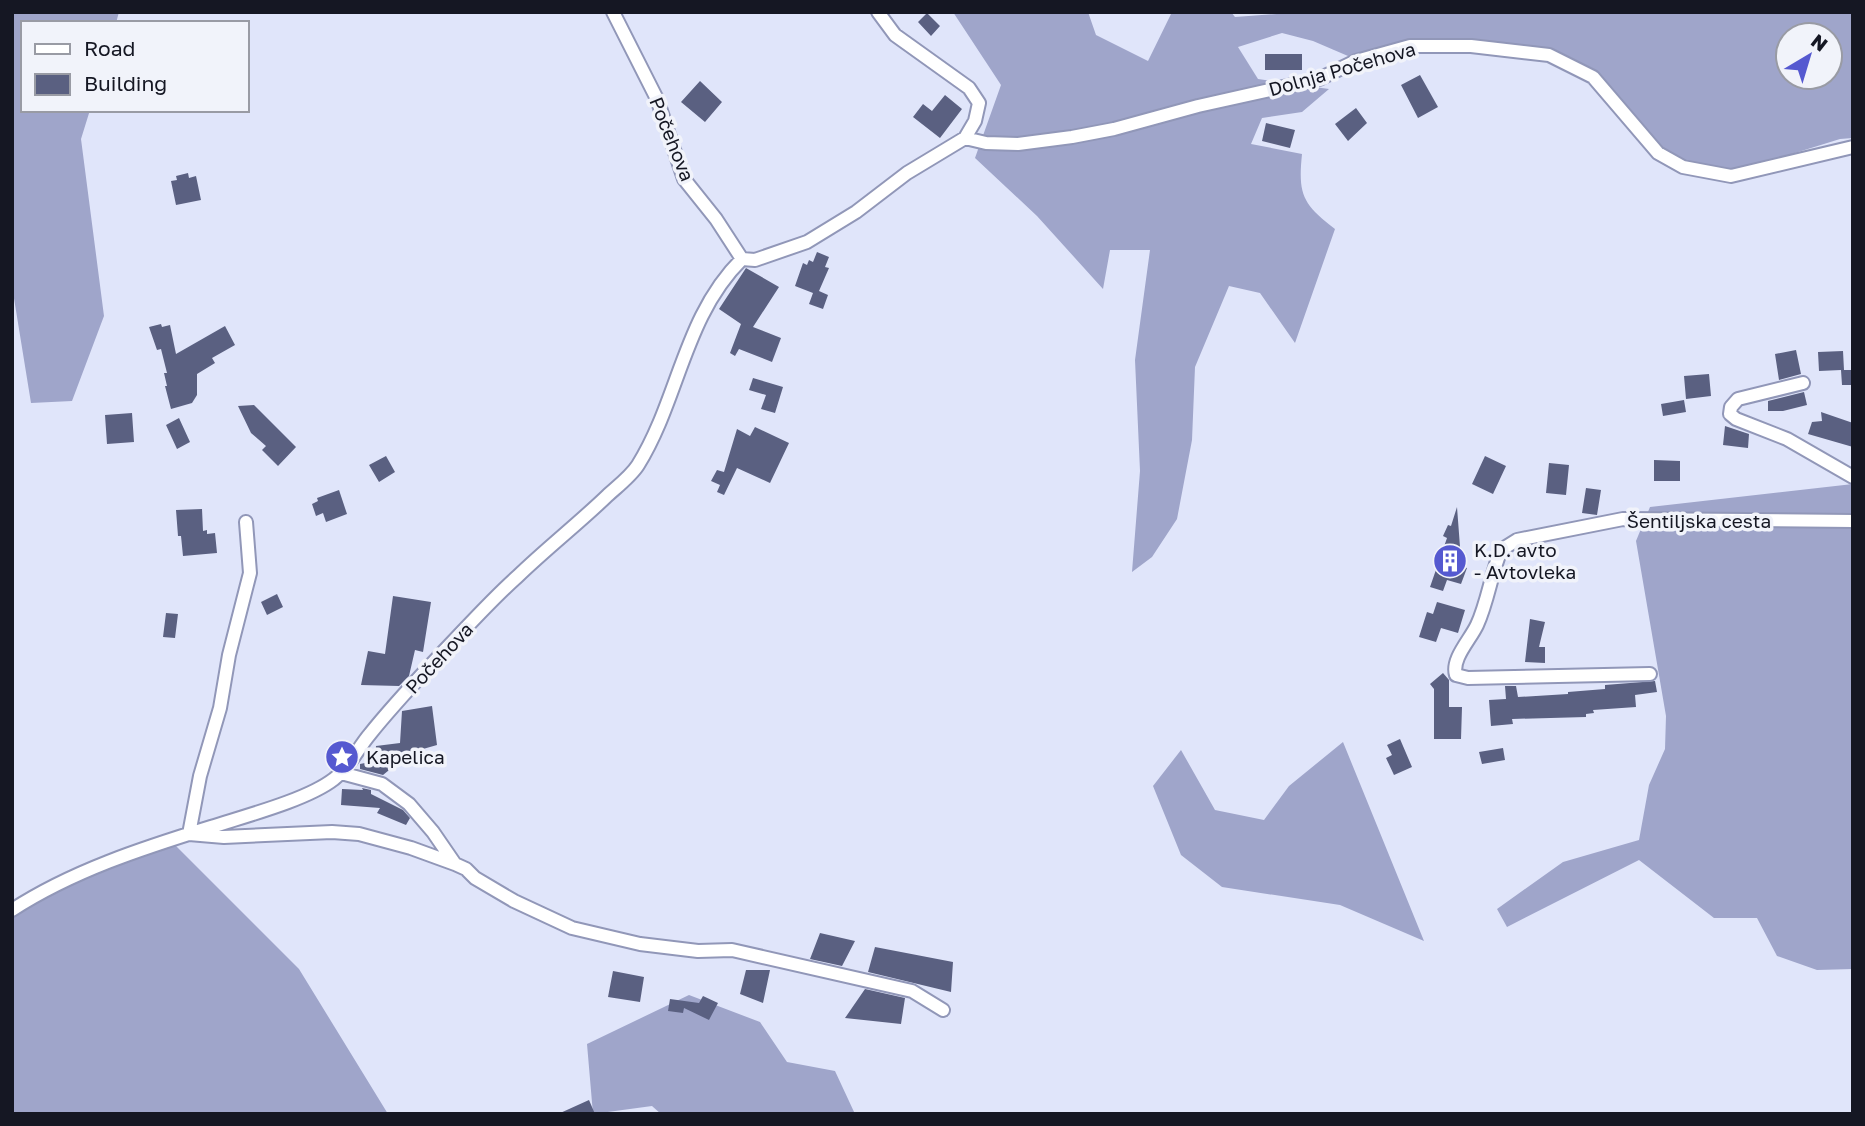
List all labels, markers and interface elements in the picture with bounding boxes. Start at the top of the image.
legend [21,21,248,112]
north arrow [1774,21,1844,91]
text: N [1807,29,1833,56]
text: Road [84,35,135,61]
street label: Dolnja Počehova [1266,37,1418,100]
text: Building [84,70,167,96]
street label: Počehova [645,93,700,184]
street label: Šentiljska cesta [1627,509,1771,532]
place label: K.D. avto - Avtovleka [1474,538,1576,583]
building icon: K.D. avto - Avtovleka [1431,542,1469,580]
street label: Počehova [400,617,477,698]
place icon: Kapelica [323,738,361,776]
place label: Kapelica [366,745,445,768]

